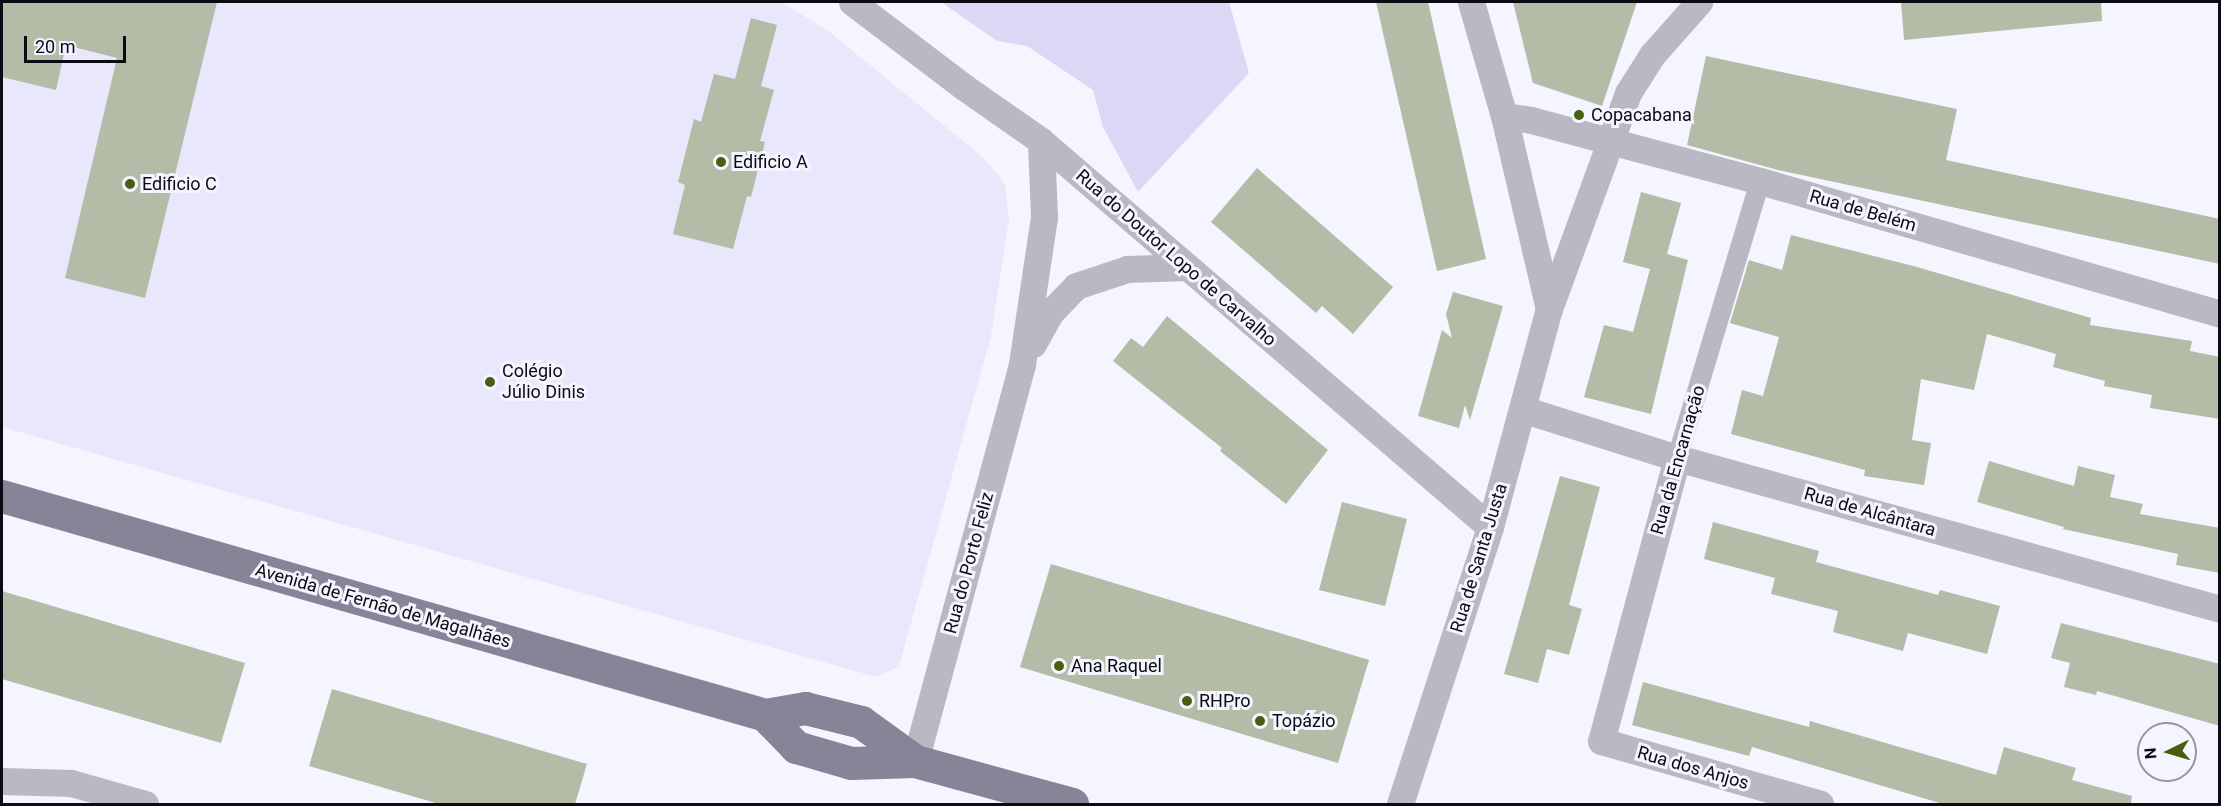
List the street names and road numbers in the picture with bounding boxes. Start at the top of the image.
street label: Rua do Doutor Lopo de Carvalho [1071,165,1281,351]
street label: Rua de Belém [1807,185,1919,237]
street label: Rua da Encarnação [1646,383,1710,537]
street label: Rua de Santa Justa [1446,481,1512,635]
street label: Rua de Alcântara [1802,483,1938,541]
street label: Rua do Porto Feliz [940,490,998,636]
street label: Avenida de Fernão de Magalhães [253,559,513,653]
street label: Rua dos Anjos [1635,742,1751,794]

